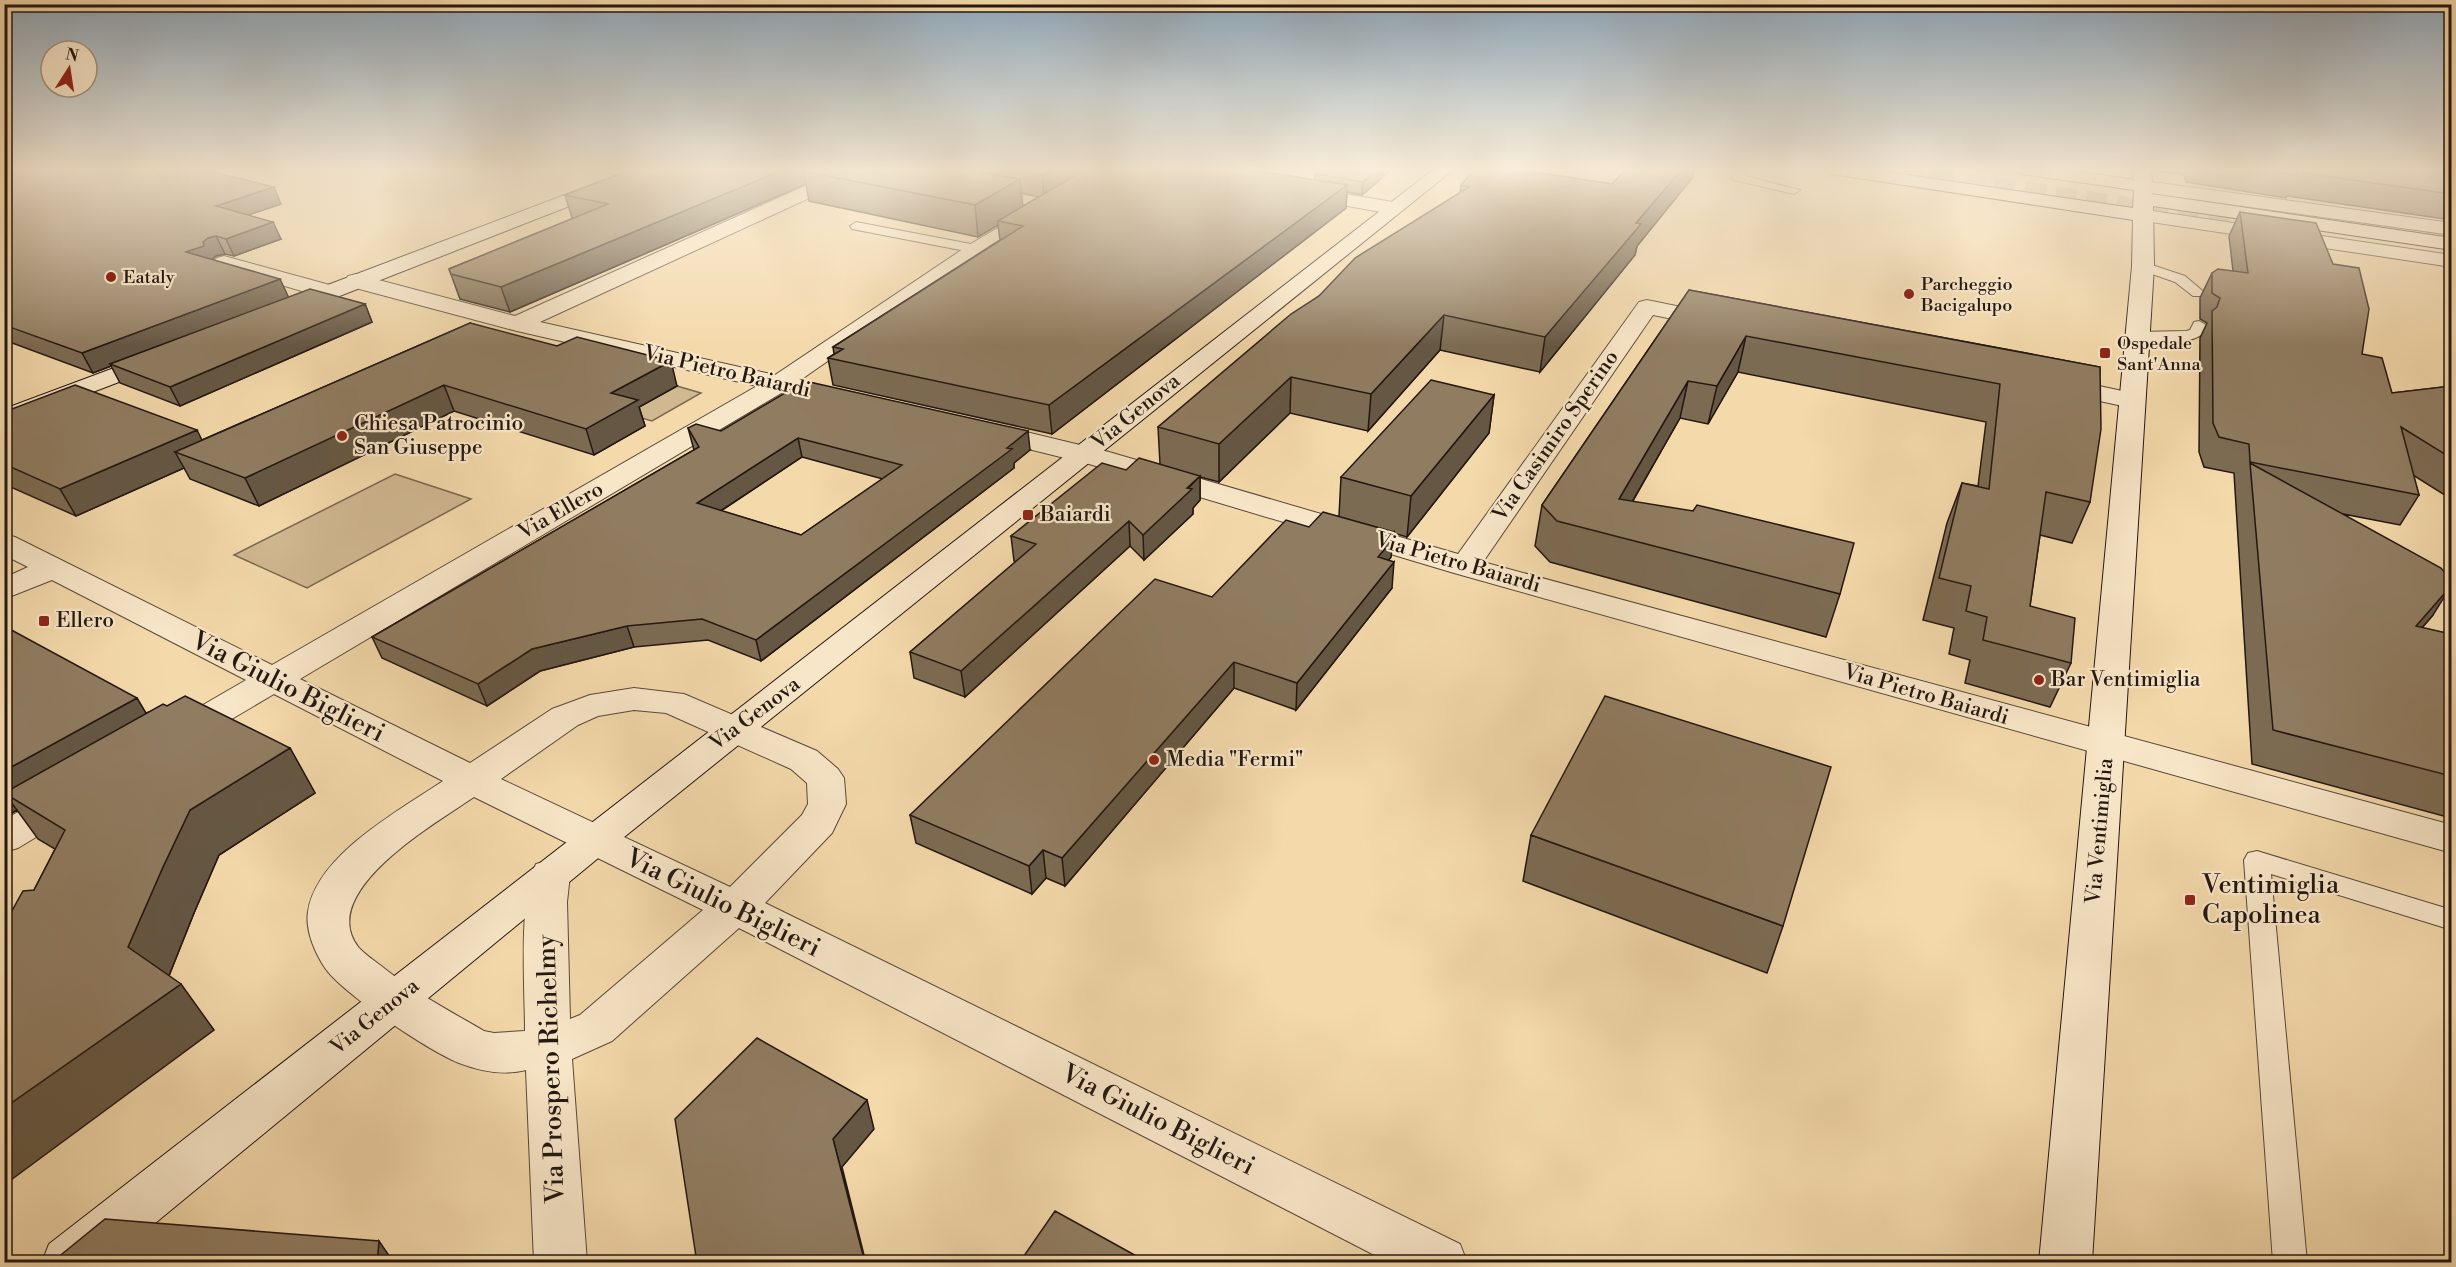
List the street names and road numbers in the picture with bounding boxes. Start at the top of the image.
street label: Via Pietro Baiardi [640,340,813,404]
street label: Via Casimiro Sperino [1487,346,1625,527]
street label: Via Genova [1086,368,1186,456]
street label: Via Ellero [513,476,608,546]
street label: Via Pietro Baiardi [1371,527,1544,599]
street label: Via Giulio Biglieri [185,624,390,750]
street label: Via Pietro Baiardi [1839,659,2012,731]
street label: Via Genova [704,671,806,757]
street label: Via Ventimiglia [2081,757,2119,906]
street label: Via Giulio Biglieri [619,841,826,964]
street label: Via Prospero Richelmy [530,934,572,1205]
street label: Via Genova [325,973,425,1061]
street label: Via Giulio Biglieri [1055,1057,1260,1183]

